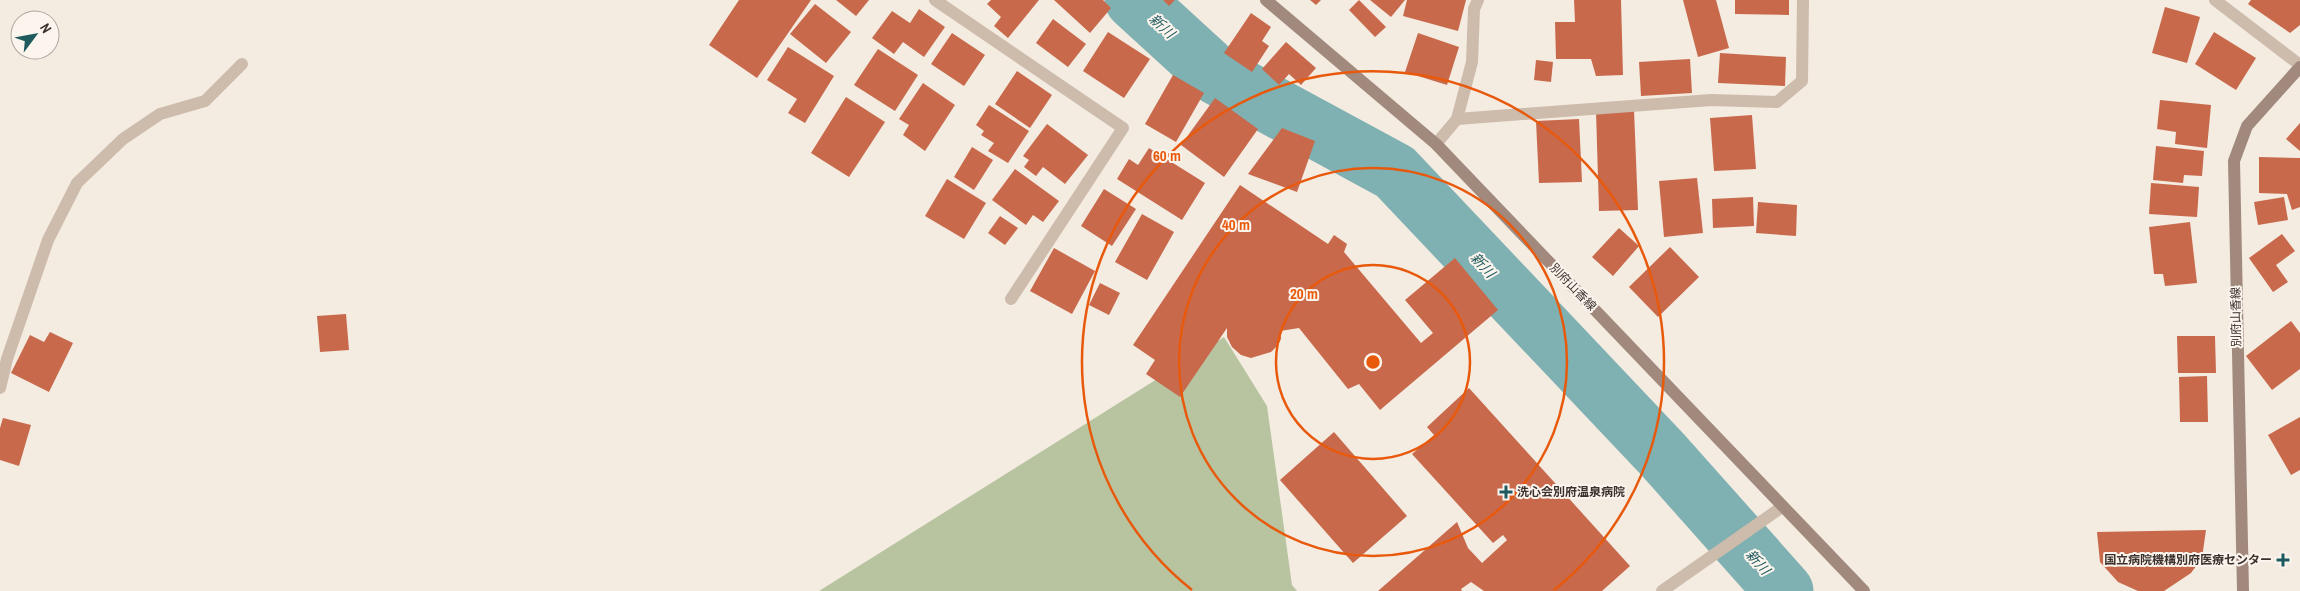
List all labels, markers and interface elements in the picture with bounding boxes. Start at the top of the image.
north arrow [10,10,60,60]
water label: 新川 [1146,10,1180,43]
text: N [36,20,56,36]
text: 60 m [1153,145,1181,166]
text: 40 m [1222,214,1250,235]
water label: 新川 [1467,249,1500,283]
street label: 別府山香線 [1546,260,1600,314]
text: 20 m [1290,283,1318,304]
street label: 別府山香線 [2227,287,2245,347]
centre of rings [1364,353,1382,371]
place label: 洗心会別府温泉病院 [1517,484,1625,500]
marker: 洗心会別府温泉病院 [1499,485,1513,499]
water label: 新川 [1742,546,1775,580]
place label: 国立病院機構別府医療センター [2104,552,2272,568]
marker: 国立病院機構別府医療センター [2276,553,2290,567]

